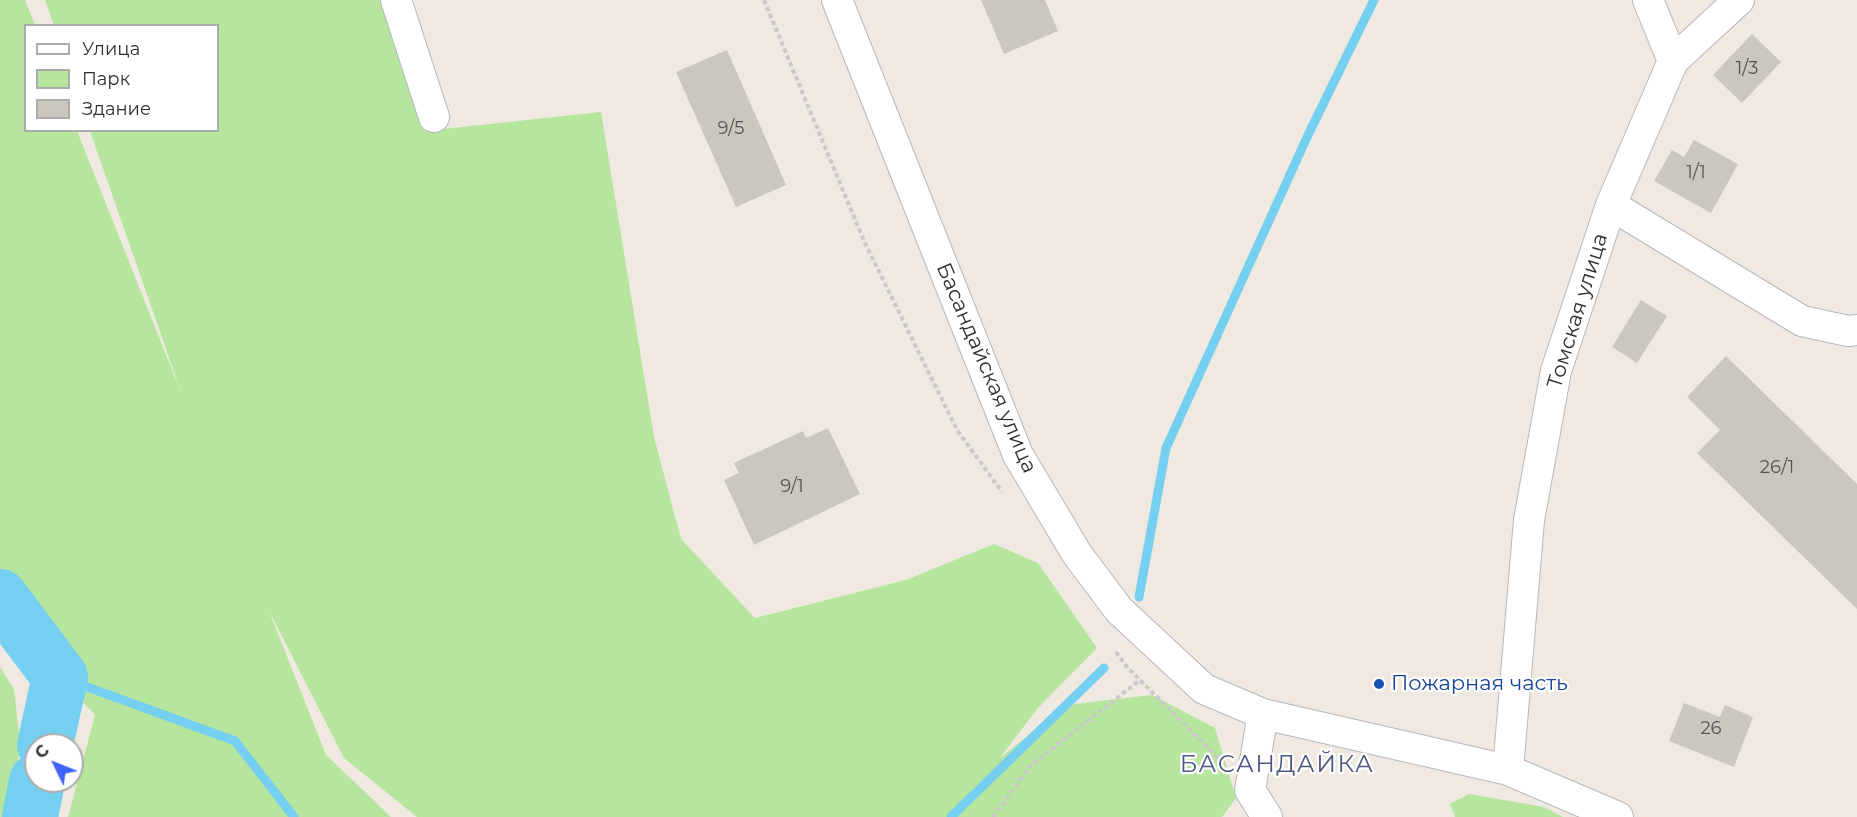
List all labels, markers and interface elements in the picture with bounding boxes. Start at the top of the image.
legend [24,24,219,132]
text: Улица [82,38,140,60]
house number: 1/3 [1736,58,1758,80]
text: Парк [82,68,130,90]
text: Здание [82,98,151,120]
house number: 9/5 [718,118,744,140]
house number: 1/1 [1686,162,1706,184]
street label: Томская улица [1542,230,1614,392]
street label: Басандайская улица [930,259,1042,477]
house number: 26/1 [1760,457,1794,479]
house number: 9/1 [780,476,804,498]
place label: Пожарная часть [1391,671,1568,697]
marker: Пожарная часть [1372,677,1386,691]
house number: 26 [1700,718,1722,740]
north arrow [24,733,84,793]
text: С [31,741,53,762]
district label: БАСАНДАЙКА [1180,751,1374,779]

